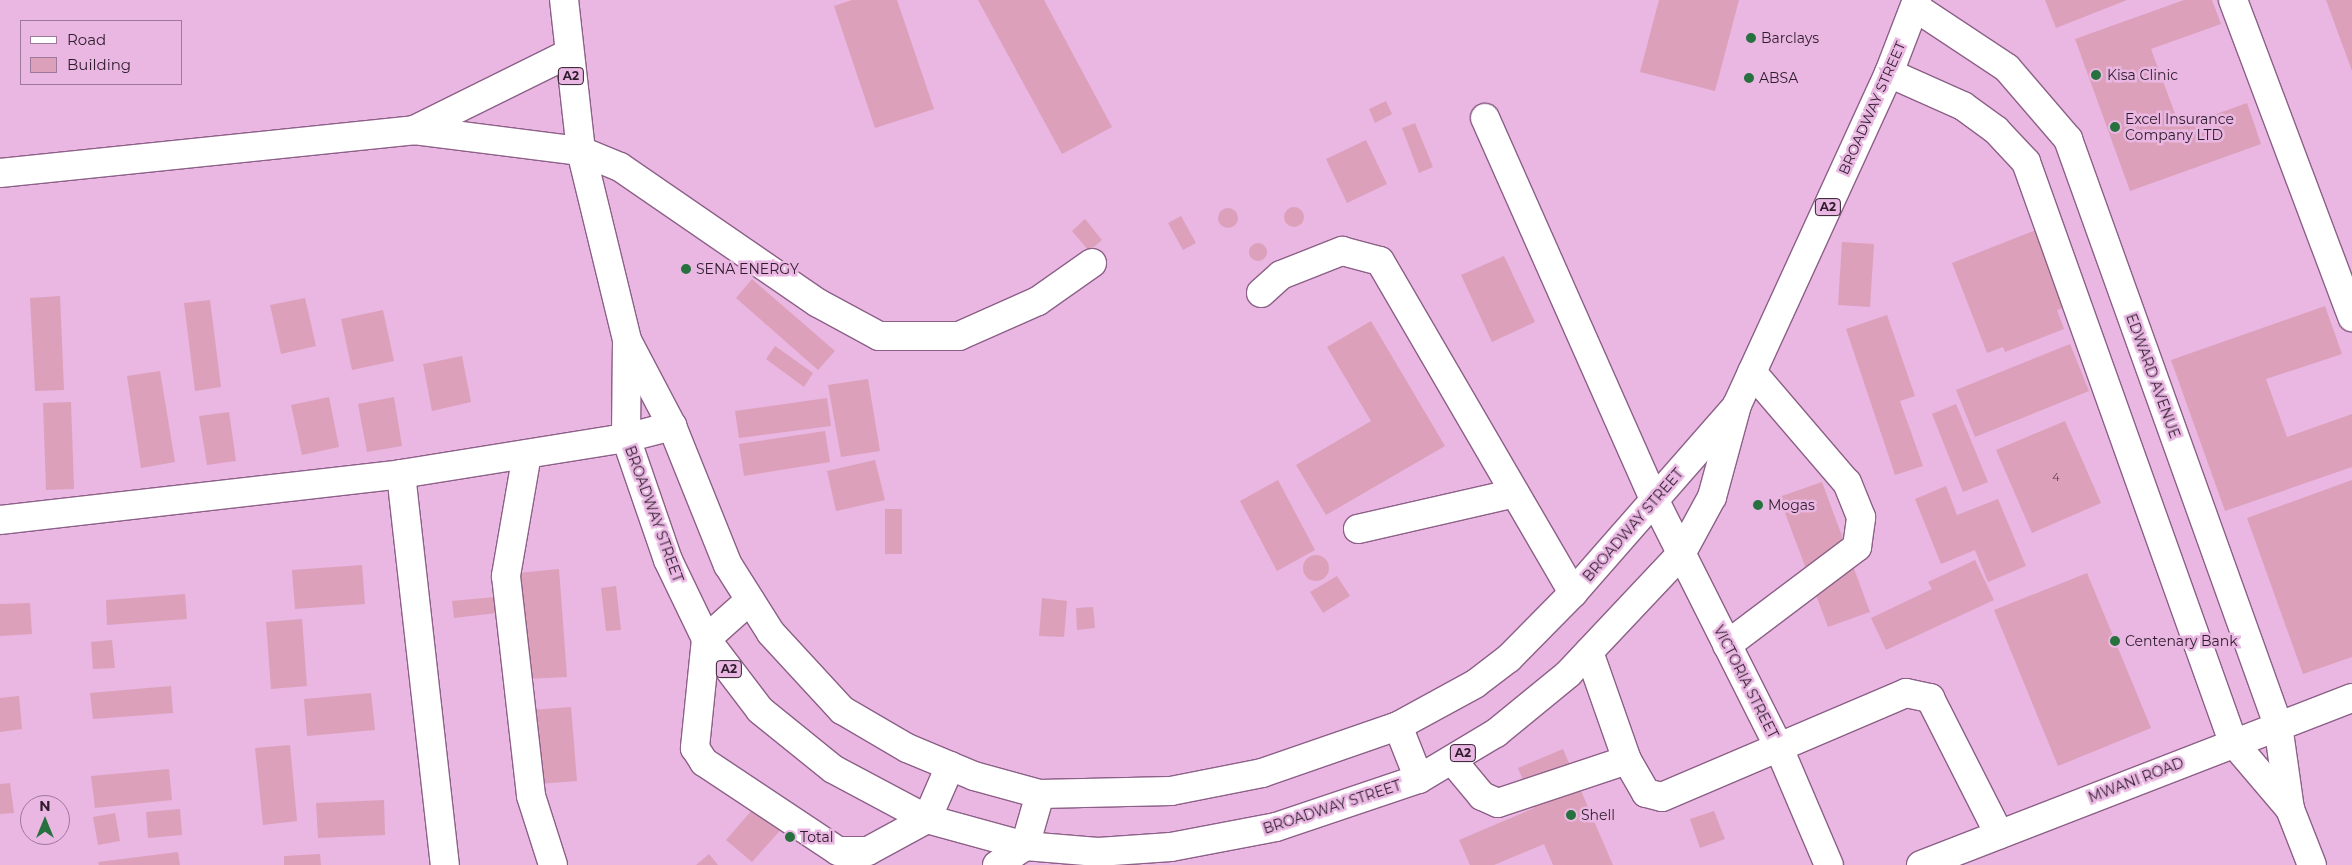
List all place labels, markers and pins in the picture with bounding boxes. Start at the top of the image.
place label: Barclays [1761,30,1819,46]
marker: Barclays [1745,32,1757,44]
place label: Kisa Clinic [2107,67,2178,83]
marker: Kisa Clinic [2089,68,2103,82]
place label: ABSA [1759,70,1798,86]
marker: ABSA [1743,72,1755,84]
place label: Excel Insurance Company LTD [2125,111,2234,144]
marker: Excel Insurance Company LTD [2109,121,2121,133]
place label: SENA ENERGY [696,261,799,277]
marker: SENA ENERGY [680,263,692,275]
place label: Mogas [1768,497,1815,513]
marker: Mogas [1752,499,1764,511]
place label: Centenary Bank [2125,633,2238,649]
marker: Centenary Bank [2109,635,2121,647]
place label: Shell [1581,807,1615,823]
marker: Shell [1565,809,1577,821]
place label: Total [800,829,833,845]
marker: Total [784,831,796,843]

